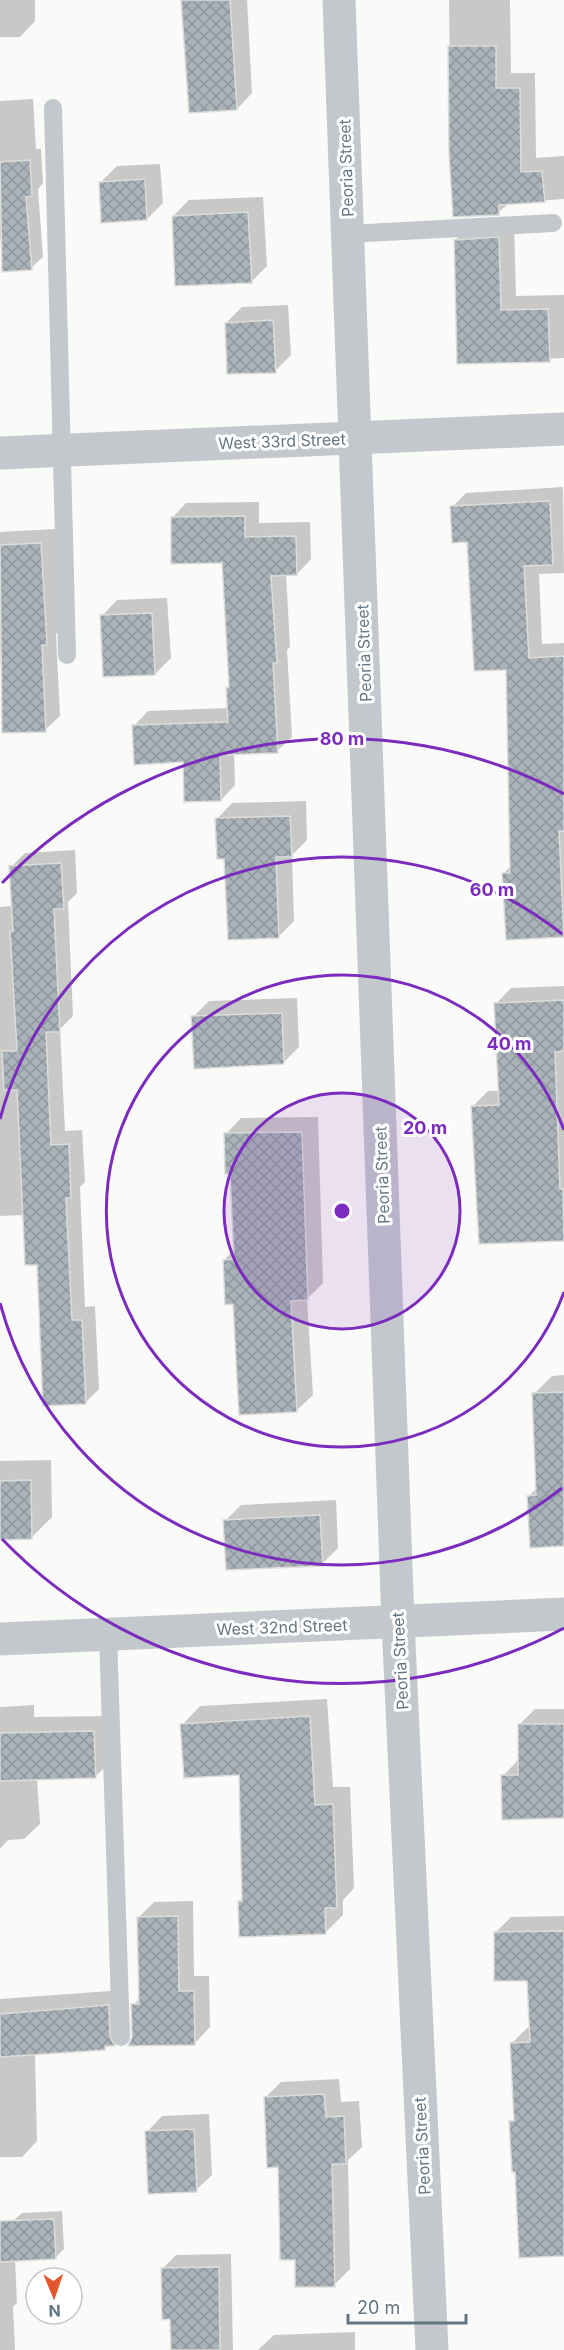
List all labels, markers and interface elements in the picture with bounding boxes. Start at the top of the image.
street label: Peoria Street [334,119,358,217]
street label: West 33rd Street [218,429,346,453]
street label: Peoria Street [352,604,376,702]
text: 80 m [320,728,364,749]
text: 60 m [470,879,514,900]
text: 40 m [487,1033,532,1054]
text: 20 m [403,1117,447,1138]
street label: Peoria Street [370,1126,394,1224]
centre of rings [332,1201,352,1221]
street label: Peoria Street [387,1612,413,1710]
street label: West 32nd Street [216,1615,348,1639]
street label: Peoria Street [409,2097,435,2195]
north arrow [24,2266,84,2326]
scale bar [348,2287,466,2325]
text: 20 m [357,2297,400,2318]
text: N [48,2301,61,2321]

